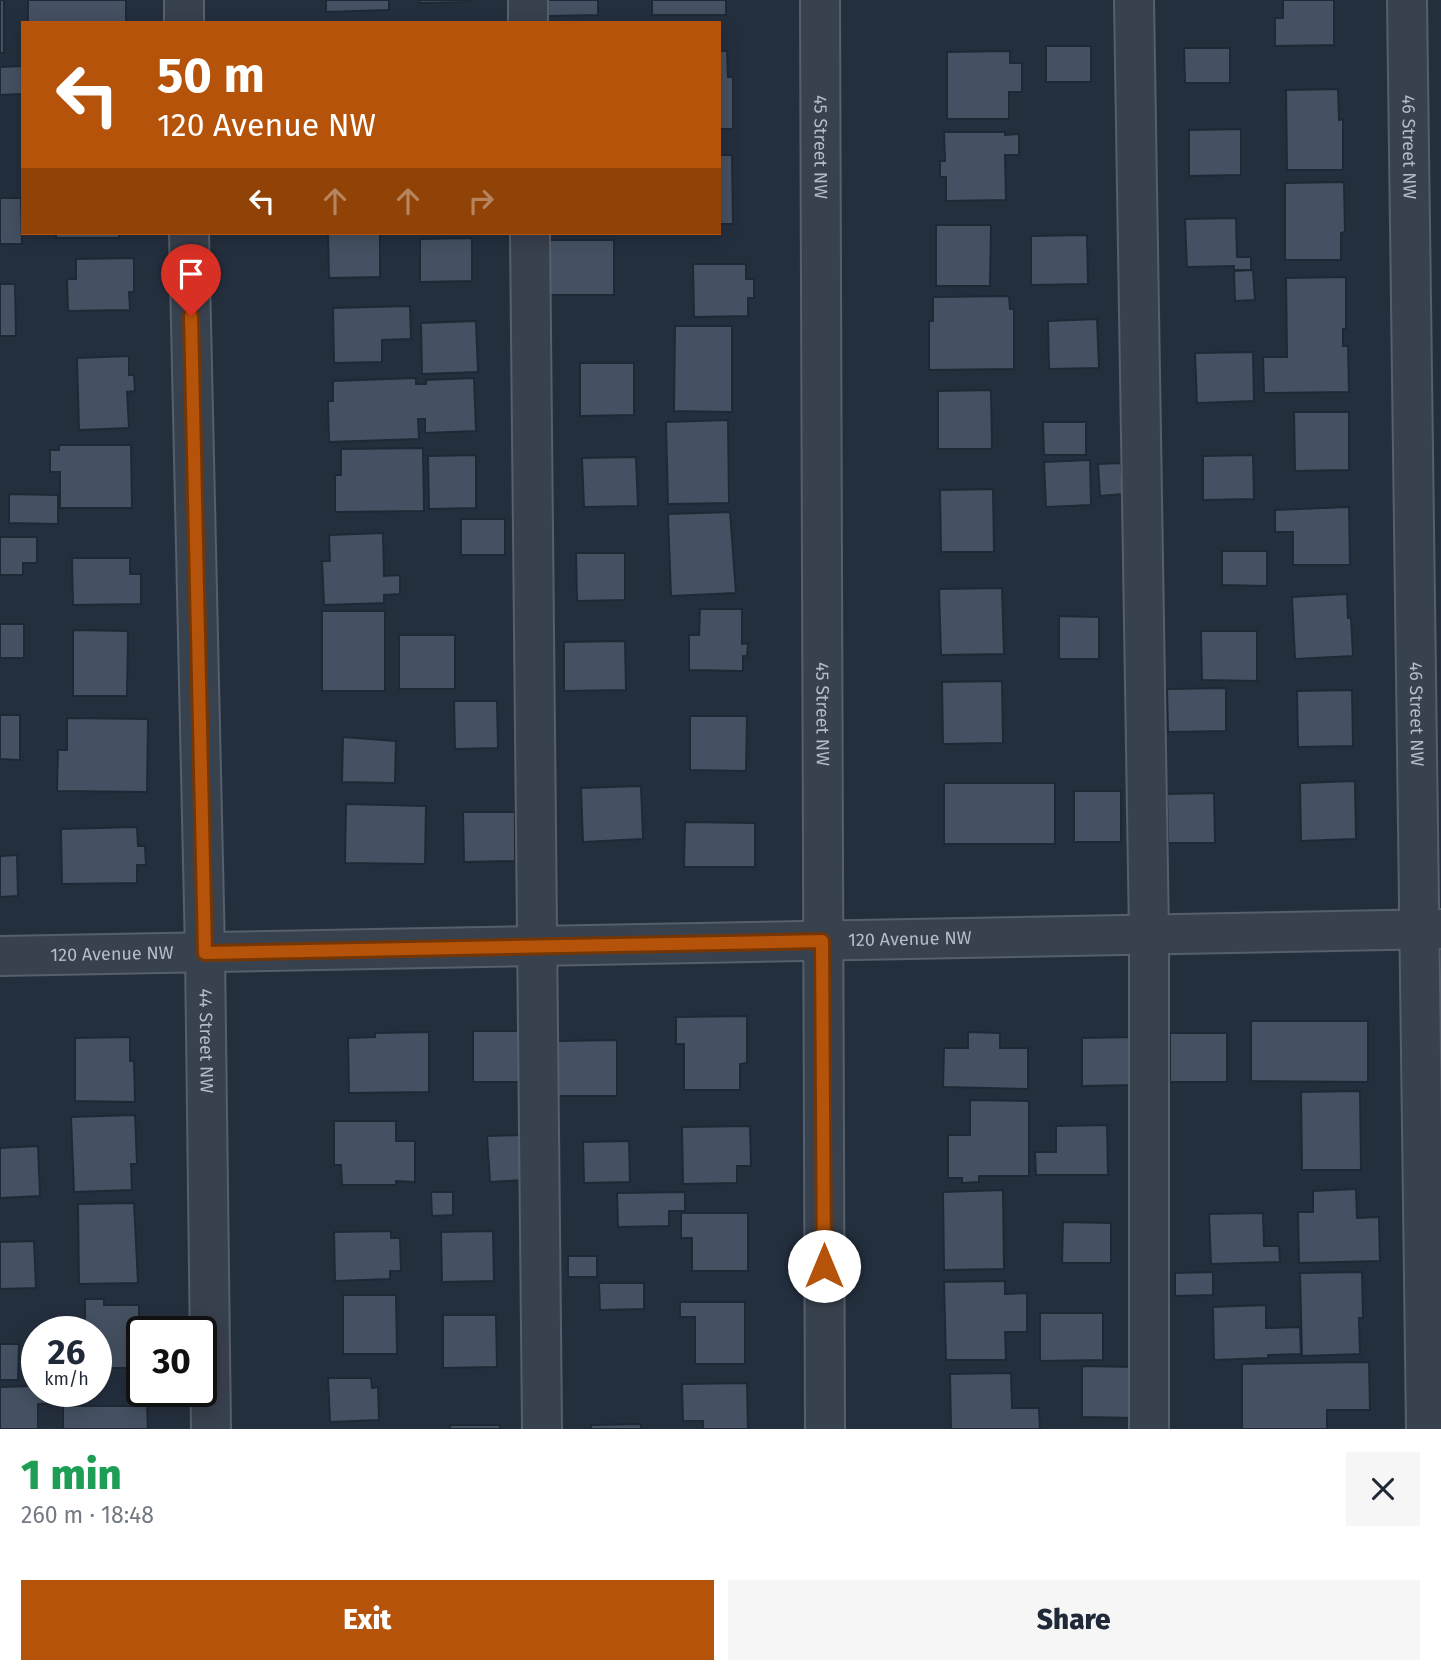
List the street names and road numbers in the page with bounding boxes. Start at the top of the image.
street label: 46 Street NW [1397,94,1421,200]
street label: 45 Street NW [809,95,832,199]
street label: 46 Street NW [1405,661,1428,767]
street label: 45 Street NW [811,662,834,766]
street label: 120 Avenue NW [848,927,972,951]
street label: 120 Avenue NW [50,942,174,966]
street label: 44 Street NW [194,988,218,1093]

